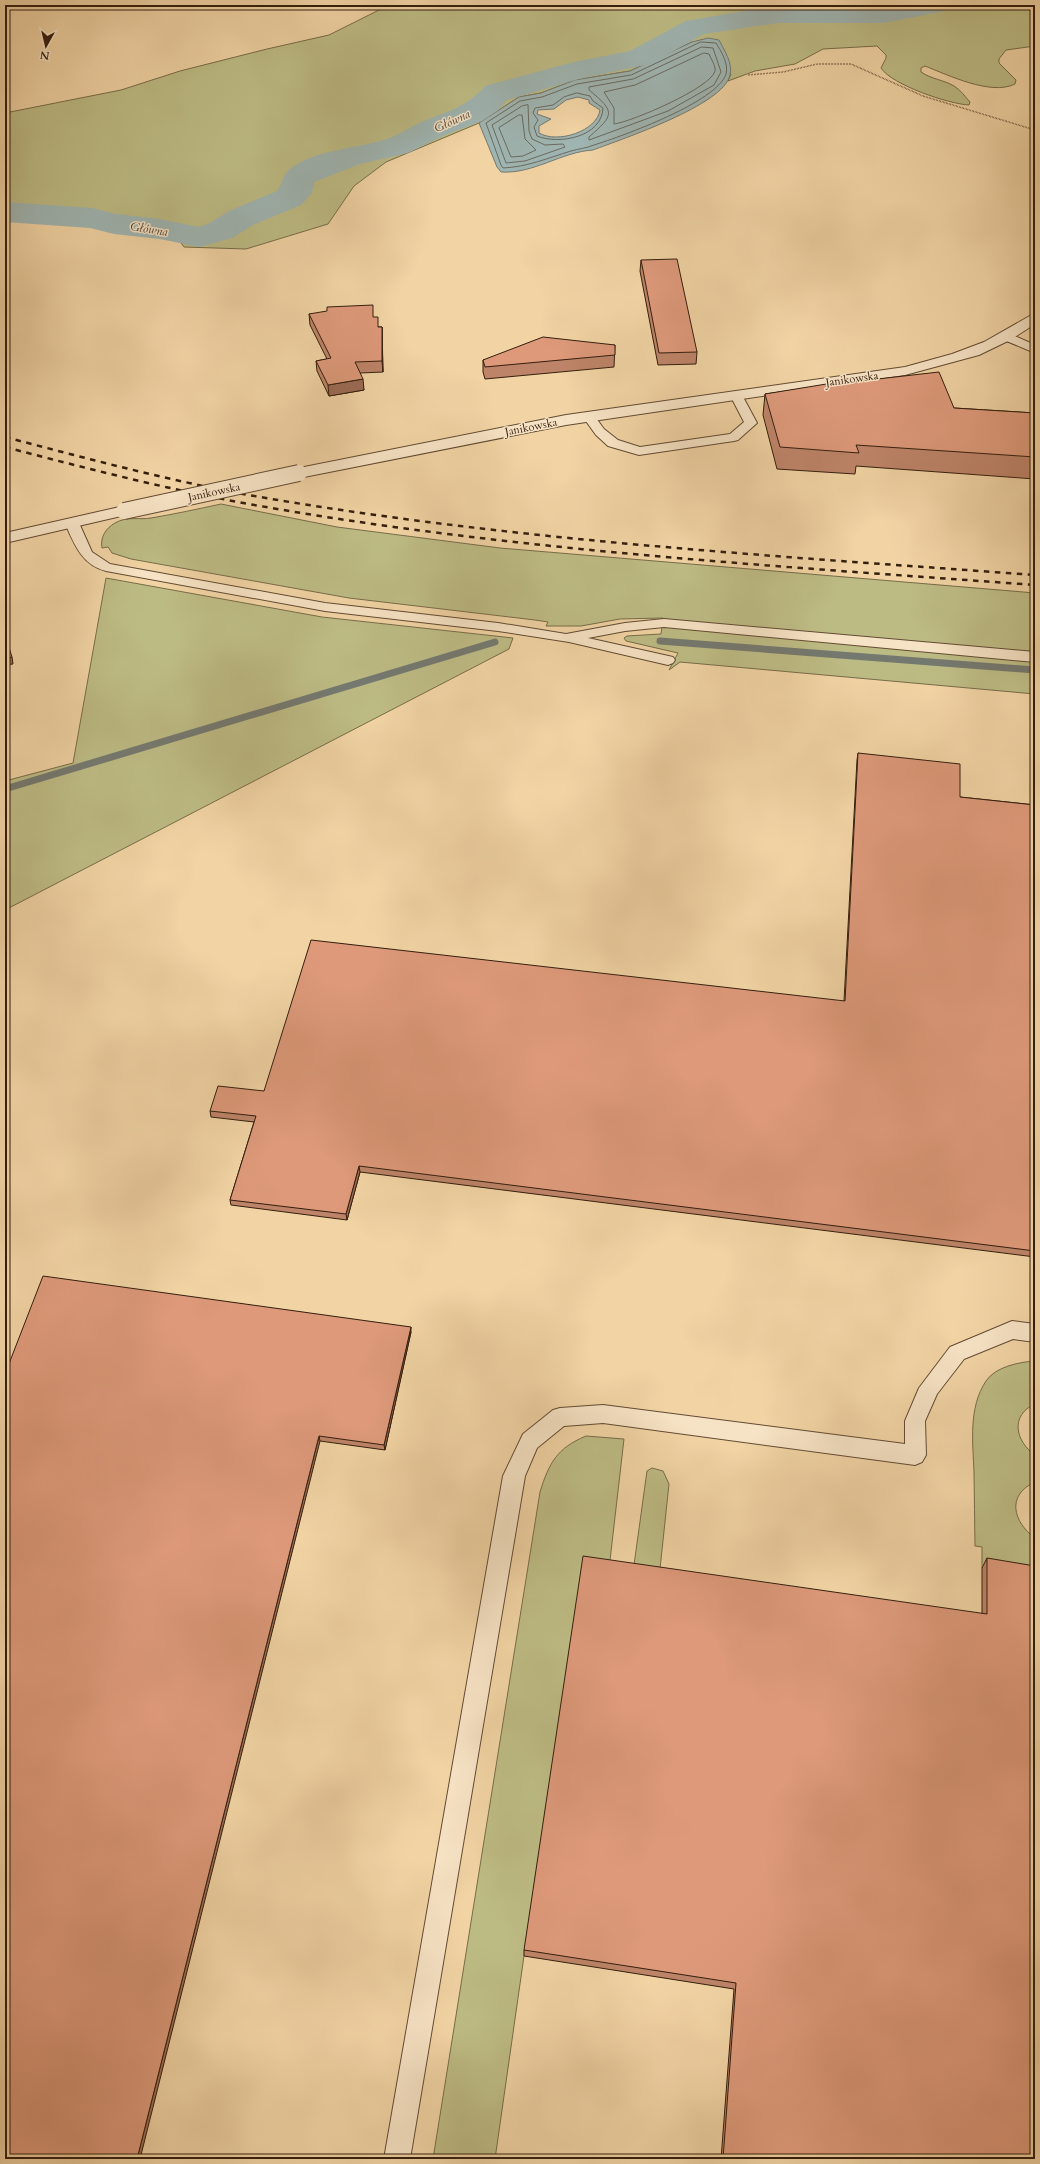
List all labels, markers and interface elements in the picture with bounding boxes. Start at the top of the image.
north arrow [26,26,66,66]
text: N [38,47,50,63]
water label: Główna [431,105,473,136]
water label: Główna [129,218,170,240]
street label: Janikowska [823,368,879,390]
street label: Janikowska [502,415,559,440]
street label: Janikowska [185,479,242,505]

